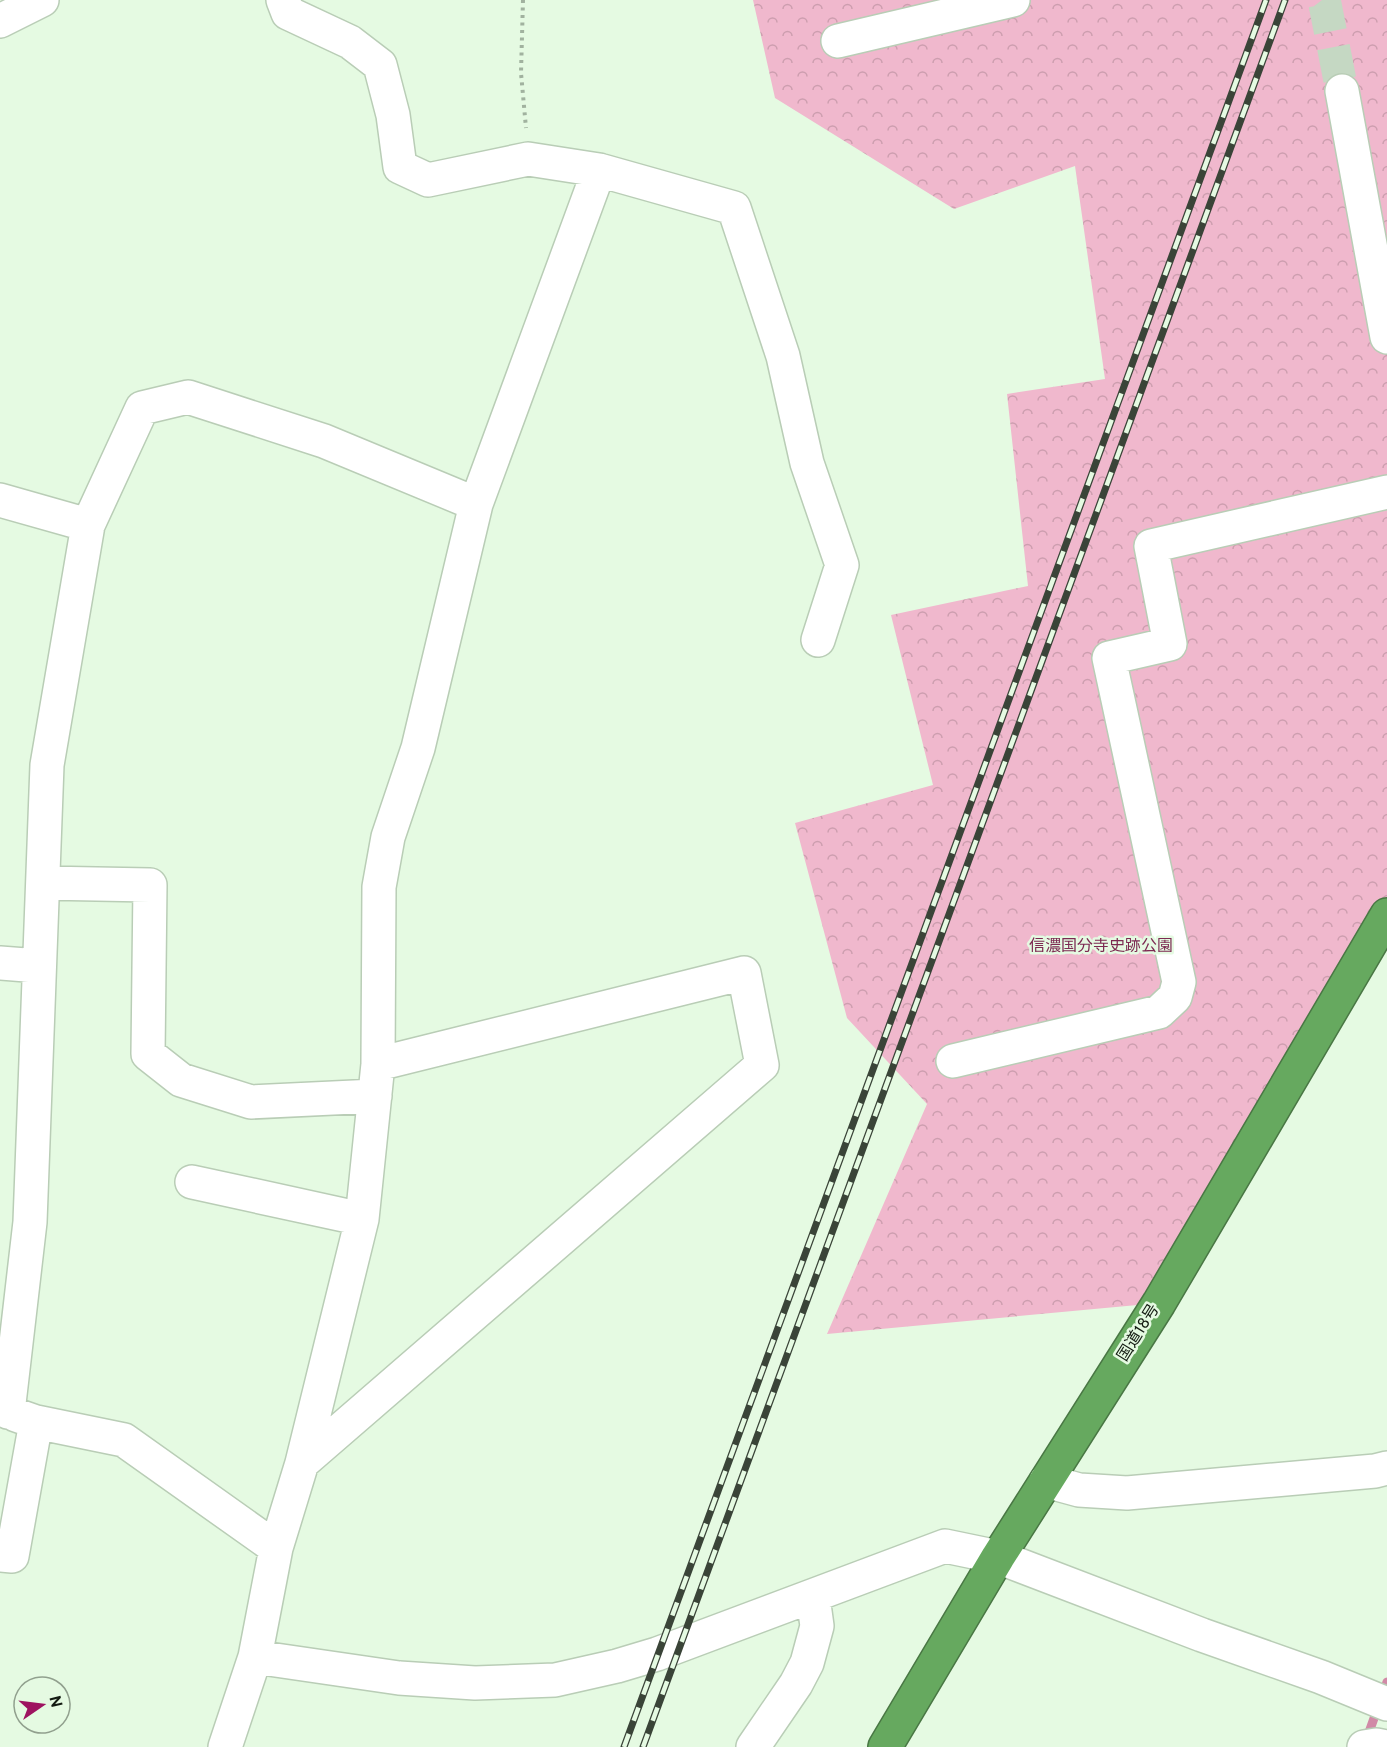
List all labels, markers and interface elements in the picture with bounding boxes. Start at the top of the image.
park label: 信濃国分寺史跡公園 [1029,937,1173,957]
street label: 国道18号 [1114,1301,1164,1365]
north arrow [12,1675,72,1735]
text: N [44,1694,66,1710]

